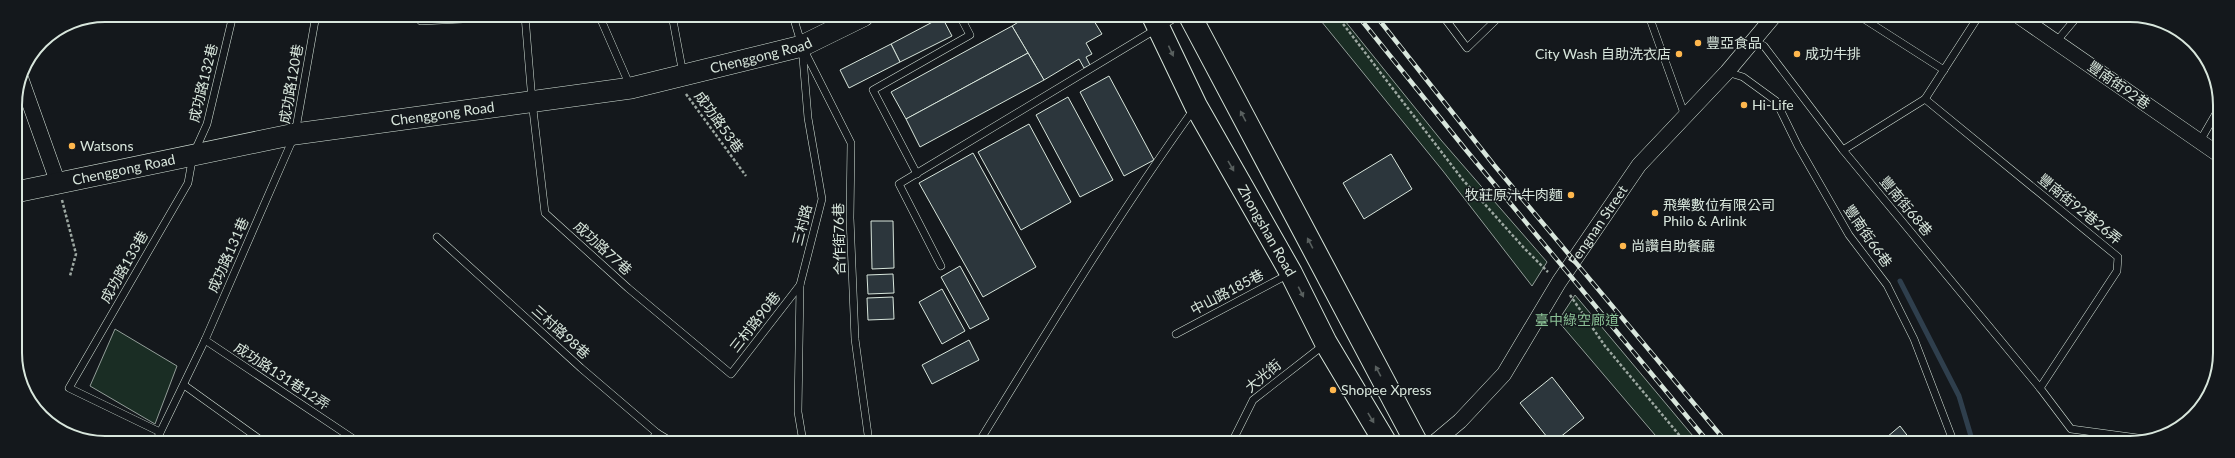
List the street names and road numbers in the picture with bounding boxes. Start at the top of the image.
street label: Chenggong Road [708,33,815,76]
street label: 成功路132巷 [185,42,220,124]
street label: 成功路120巷 [275,43,306,125]
street label: 豐南街92巷 [2085,57,2154,112]
street label: 成功路53巷 [691,87,748,156]
street label: Chenggong Road [390,98,496,129]
street label: Chenggong Road [71,150,177,188]
street label: 豐南街92巷26弄 [2035,170,2125,247]
street label: 豐南街68巷 [1877,173,1936,239]
street label: Zhongshan Road [1235,181,1300,279]
street label: Fengnan Street [1564,182,1631,268]
street label: 豐南街66巷 [1841,201,1896,270]
street label: 三村路 [788,202,815,247]
street label: 合作街76巷 [829,203,848,275]
street label: 成功路131巷 [203,215,252,295]
street label: 成功路77巷 [571,217,636,278]
street label: 成功路133巷 [96,228,151,306]
street label: 中山路185巷 [1187,265,1266,318]
street label: 三村路90巷 [726,288,784,355]
street label: 三村路98巷 [529,301,594,362]
street label: 成功路131巷12弄 [231,338,333,413]
street label: 大光街 [1241,356,1284,396]

